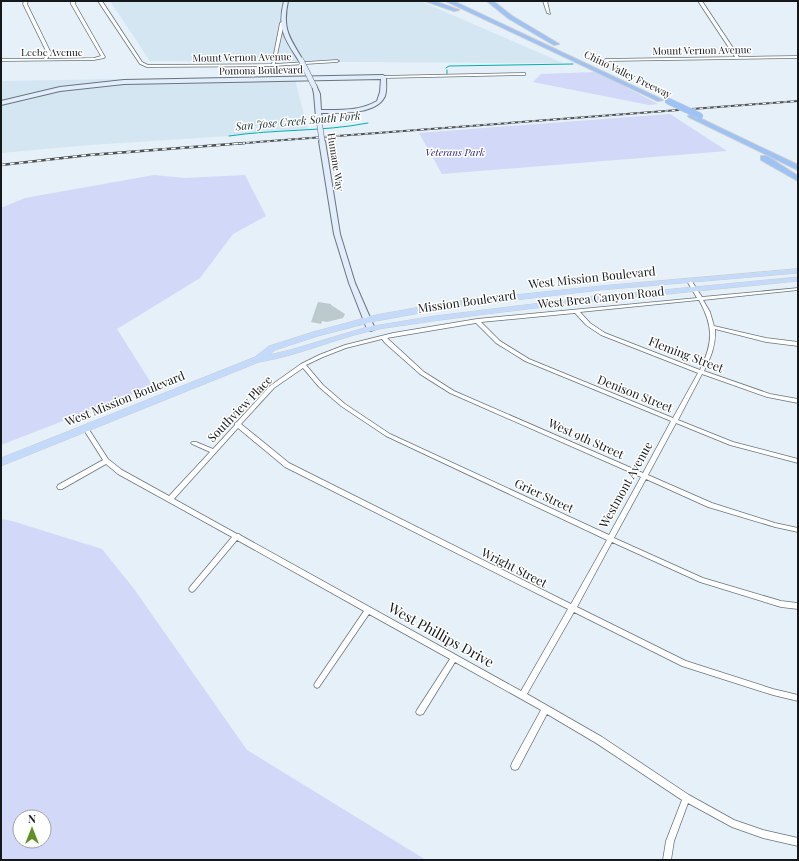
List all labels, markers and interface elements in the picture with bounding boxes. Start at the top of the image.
street label: Mount Vernon Avenue [652,42,752,58]
street label: Leebe Avenue [21,45,83,59]
street label: Chino Valley Freeway [582,47,674,101]
street label: Mount Vernon Avenue [192,49,292,65]
street label: Pomona Boulevard [219,62,303,78]
water label: San Jose Creek South Fork [234,108,362,134]
street label: Humane Way [324,132,348,192]
park label: Veterans Park [425,145,485,159]
street label: West Mission Boulevard [527,262,656,292]
street label: West Brea Canyon Road [536,282,665,312]
street label: Mission Boulevard [417,286,517,316]
street label: Fleming Street [647,332,727,376]
street label: West Mission Boulevard [62,367,187,430]
street label: Denison Street [595,371,676,416]
street label: Southview Place [203,372,275,445]
street label: West 9th Street [545,414,627,462]
street label: Westmont Avenue [594,439,655,531]
street label: Grier Street [512,474,577,516]
street label: Wright Street [478,543,551,591]
street label: West Phillips Drive [384,597,497,671]
north arrow [12,809,52,849]
text: N [28,811,36,826]

